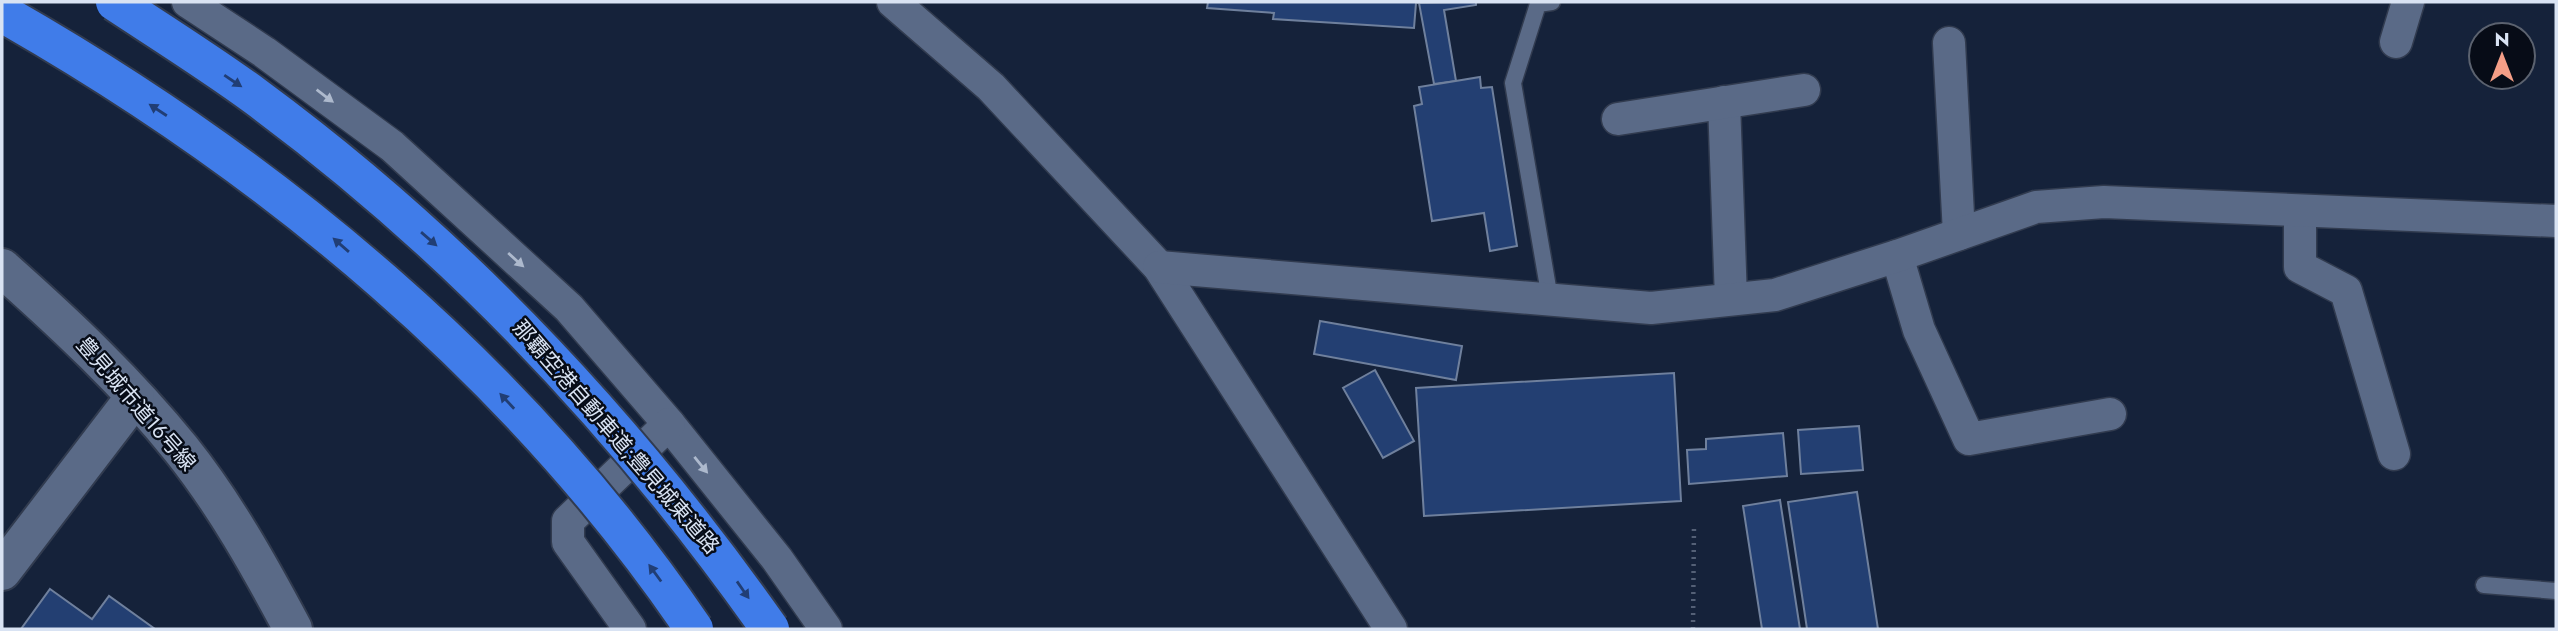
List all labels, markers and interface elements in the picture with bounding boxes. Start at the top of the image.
north arrow [2467,21,2537,91]
text: N [2494,26,2510,53]
one-way arrow [224,74,242,88]
one-way arrow [315,89,333,104]
one-way arrow [149,103,168,116]
one-way arrow [420,231,438,247]
one-way arrow [332,238,349,253]
one-way arrow [507,252,525,268]
street label: 那覇空港自動車道;豊見城東道路 [506,314,726,560]
street label: 豊見城市道16号線 [69,331,203,477]
one-way arrow [499,393,515,410]
one-way arrow [694,455,709,473]
one-way arrow [648,564,662,582]
one-way arrow [736,581,750,599]

